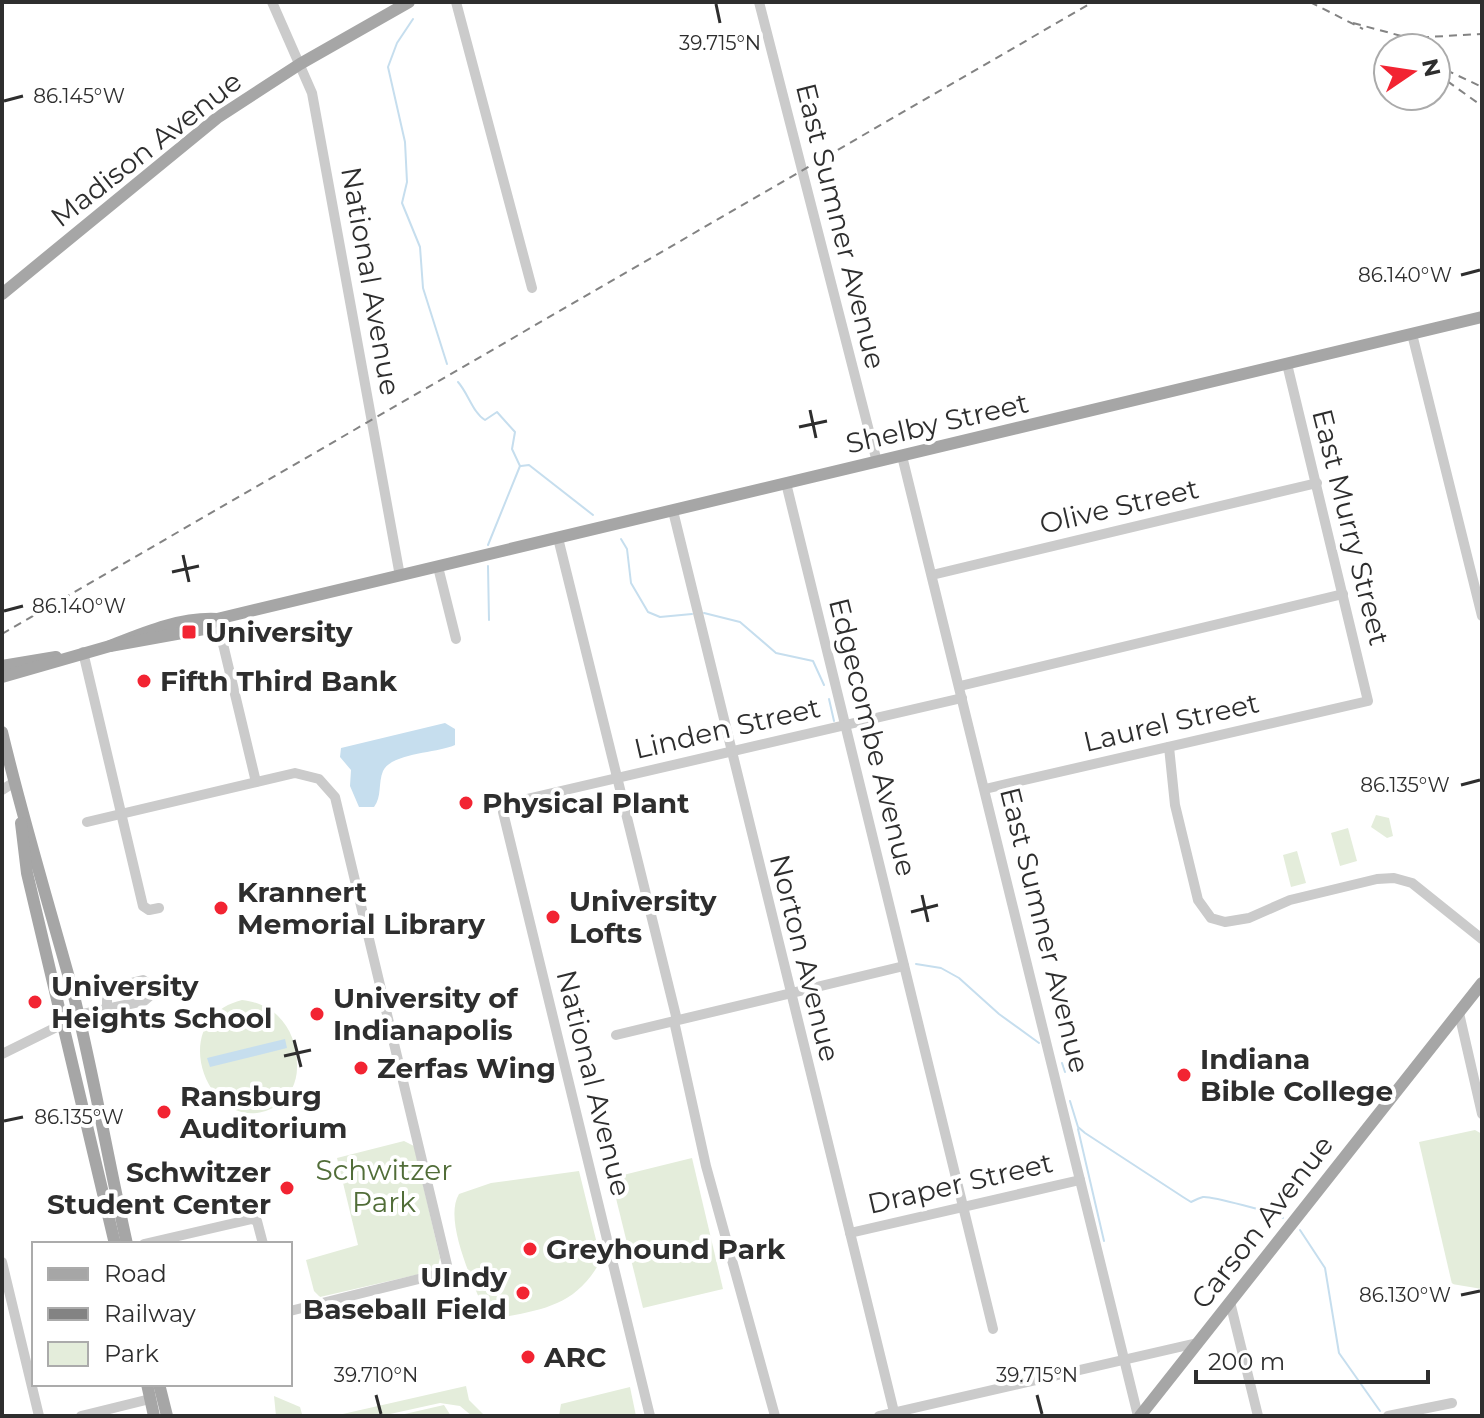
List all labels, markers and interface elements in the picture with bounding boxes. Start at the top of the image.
text: 39.715°N [679,31,761,55]
north arrow [1372,32,1452,112]
text: N [1416,56,1446,79]
street label: Madison Avenue [44,64,248,234]
street label: East Sumner Avenue [789,80,893,372]
text: 86.145°W [33,84,125,108]
street label: National Avenue [334,164,408,398]
text: 86.140°W [1358,263,1452,287]
street label: Shelby Street [842,385,1032,461]
street label: East Murry Street [1305,405,1397,649]
street label: Olive Street [1036,471,1202,541]
text: 86.140°W [32,594,126,618]
street label: Edgecombe Avenue [822,594,924,880]
place label: University [205,615,353,649]
marker: University [180,623,198,641]
place label: Fifth Third Bank [160,664,398,698]
marker: Fifth Third Bank [135,672,153,690]
street label: Laurel Street [1080,685,1262,759]
street label: Linden Street [631,690,823,766]
text: 86.135°W [1360,773,1450,797]
street label: East Sumner Avenue [993,784,1097,1076]
place label: Physical Plant [482,786,689,820]
marker: Physical Plant [457,794,475,812]
street label: Norton Avenue [763,851,847,1065]
place label: Krannert Memorial Library [237,875,485,941]
place label: University Lofts [569,884,717,950]
marker: Krannert Memorial Library [212,899,230,917]
marker: University Lofts [544,908,562,926]
street label: National Avenue [549,966,639,1200]
place label: University Heights School [51,969,273,1035]
place label: University of Indianapolis [333,981,519,1047]
marker: University Heights School [26,993,44,1011]
marker: University of Indianapolis [308,1005,326,1023]
place label: Indiana Bible College [1200,1042,1393,1108]
place label: Zerfas Wing [377,1051,556,1085]
marker: Zerfas Wing [352,1059,370,1077]
marker: Indiana Bible College [1175,1066,1193,1084]
place label: Ransburg Auditorium [179,1079,347,1145]
marker: Ransburg Auditorium [155,1103,173,1121]
text: 86.135°W [34,1105,124,1129]
street label: Carson Avenue [1184,1129,1340,1315]
street label: Draper Street [864,1145,1056,1221]
park label: Schwitzer Park [316,1153,452,1219]
place label: Schwitzer Student Center [47,1155,271,1221]
marker: Schwitzer Student Center [278,1179,296,1197]
place label: Greyhound Park [546,1232,786,1266]
marker: Greyhound Park [521,1240,539,1258]
legend [32,1242,292,1386]
text: Road [104,1259,167,1288]
place label: UIndy Baseball Field [303,1260,507,1326]
text: 86.130°W [1359,1283,1451,1307]
marker: UIndy Baseball Field [514,1284,532,1302]
text: Railway [104,1299,196,1328]
scale bar [1196,1334,1428,1384]
text: Park [104,1339,159,1368]
place label: ARC [543,1340,606,1374]
text: 200 m [1208,1347,1285,1376]
marker: ARC [519,1348,537,1366]
text: 39.710°N [334,1363,418,1387]
text: 39.715°N [996,1363,1078,1387]

